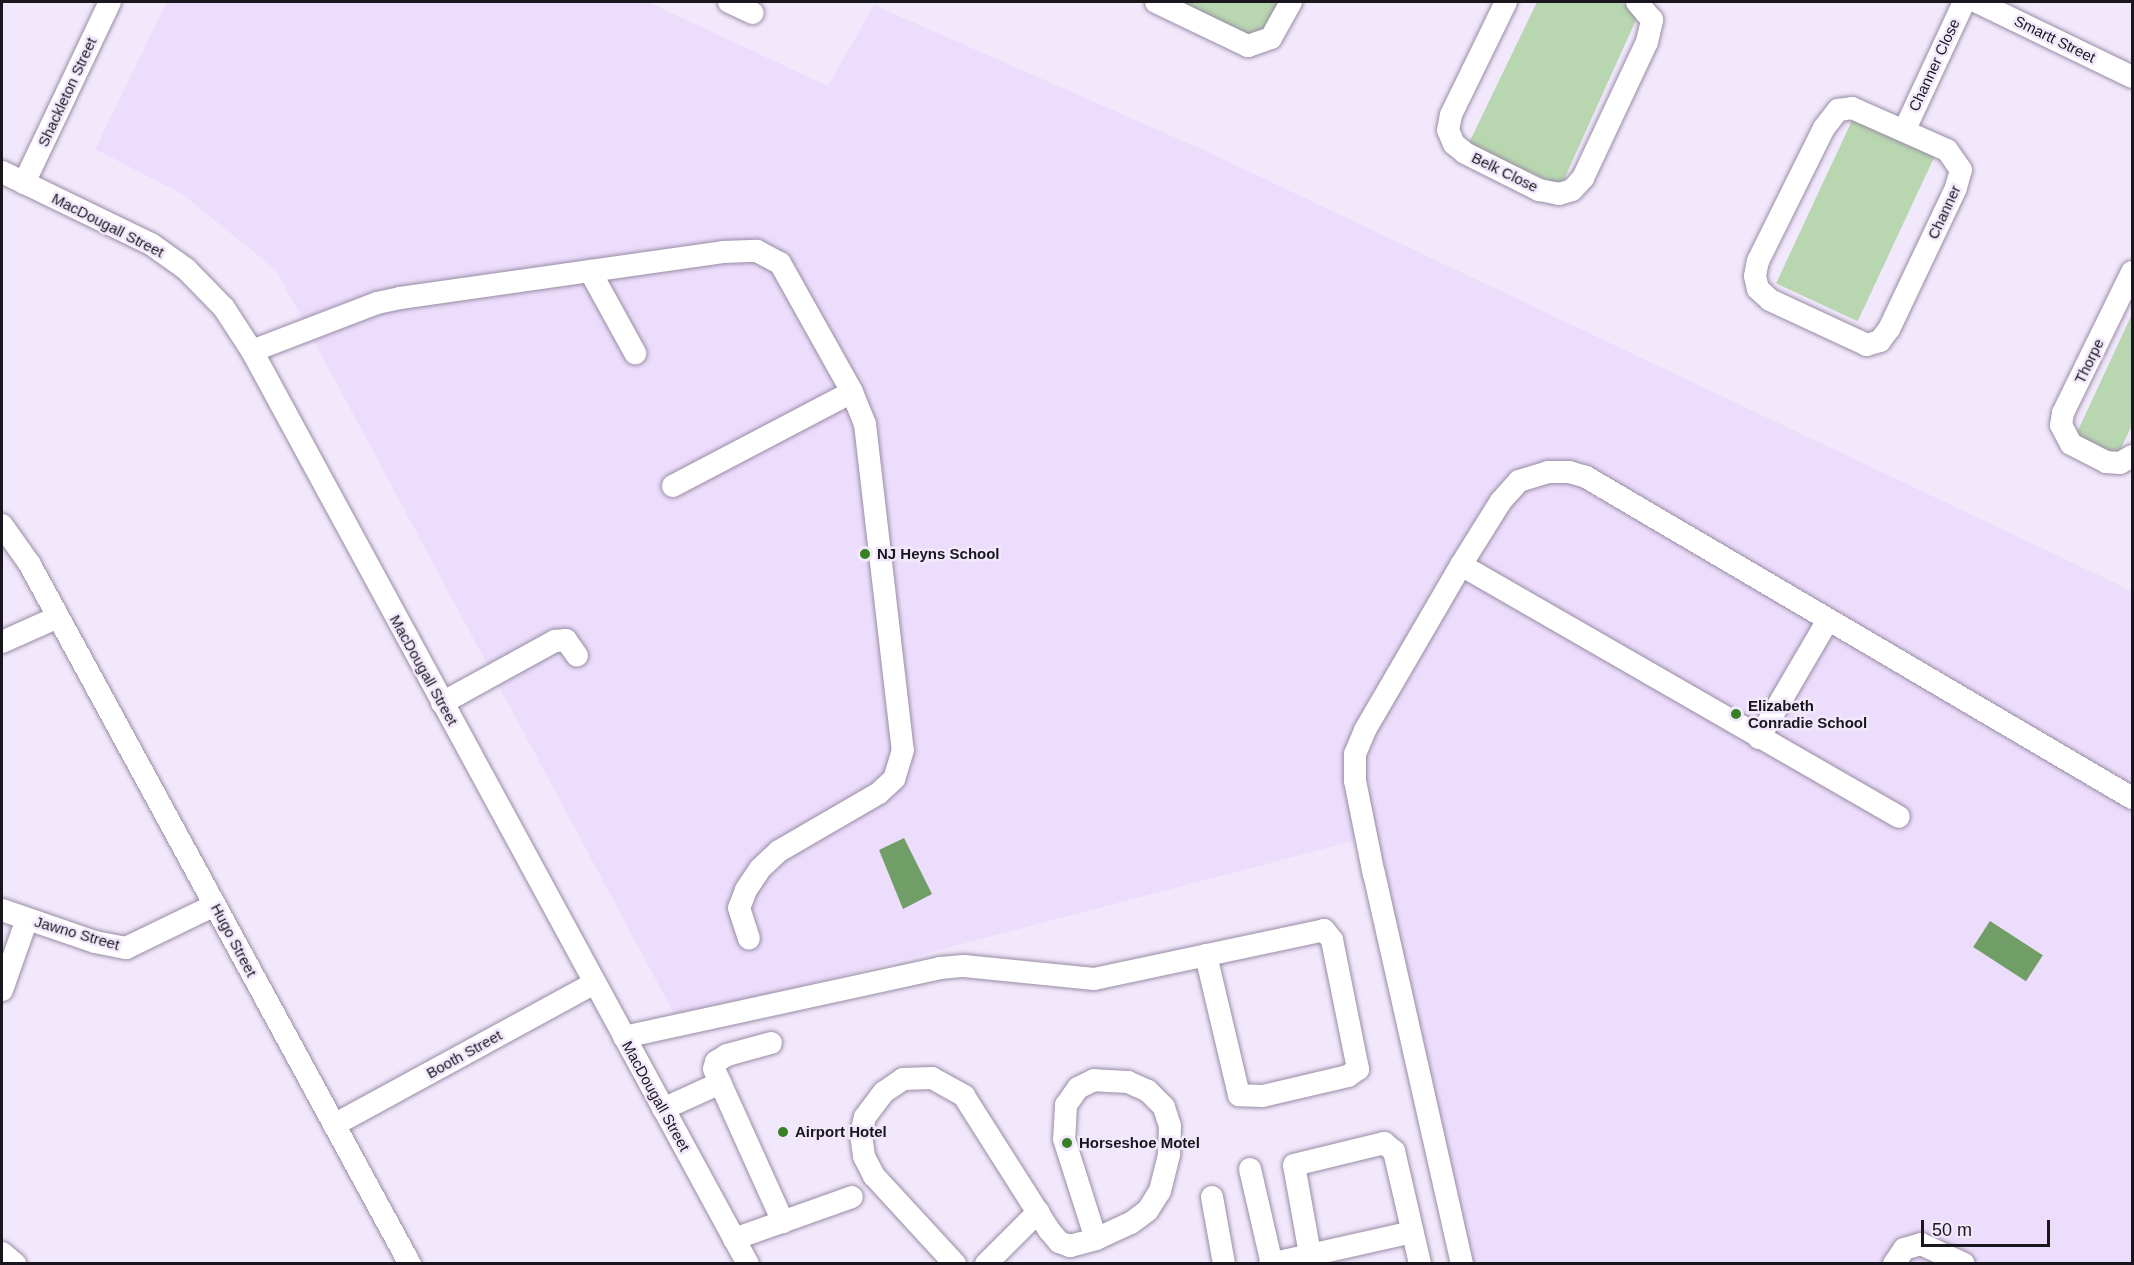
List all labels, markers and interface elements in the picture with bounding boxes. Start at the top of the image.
street label: Smartt Street [2011,12,2099,66]
street label: Channer Close [1905,16,1963,114]
street label: Shackleton Street [34,35,100,149]
street label: Belk Close [1469,148,1541,196]
street label: Channer [1924,182,1964,242]
street label: MacDougall Street [49,189,167,261]
street label: Thorpe [2070,336,2108,386]
place label: NJ Heyns School [877,545,1000,563]
marker: NJ Heyns School [858,547,872,561]
street label: MacDougall Street [386,612,462,728]
place label: Elizabeth Conradie School [1748,696,1867,731]
marker: Elizabeth Conradie School [1729,707,1743,721]
street label: Hugo Street [207,900,261,980]
street label: Jawno Street [32,912,122,954]
street label: Booth Street [423,1026,505,1082]
street label: MacDougall Street [618,1038,694,1154]
place label: Airport Hotel [795,1123,887,1141]
marker: Airport Hotel [776,1125,790,1139]
place label: Horseshoe Motel [1079,1134,1200,1152]
marker: Horseshoe Motel [1060,1136,1074,1150]
scale bar [1924,1208,2053,1246]
text: 50 m [1932,1220,1972,1240]

